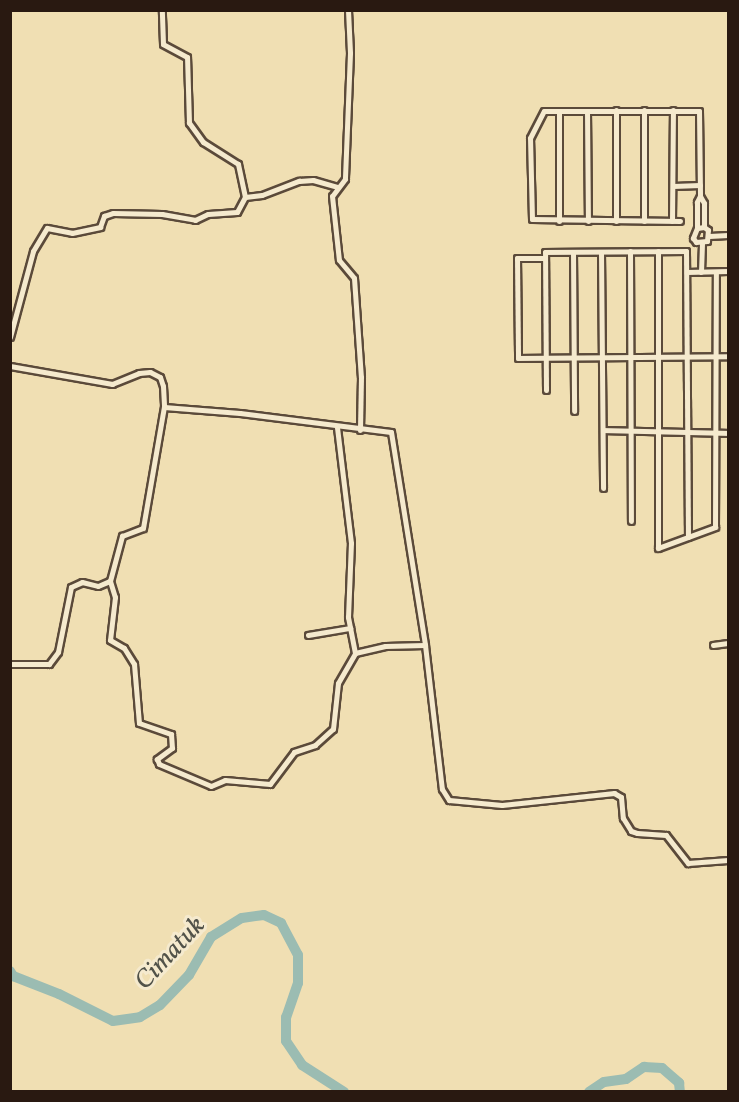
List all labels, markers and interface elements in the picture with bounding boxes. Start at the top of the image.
water label: Cimatuk [129,911,213,997]

